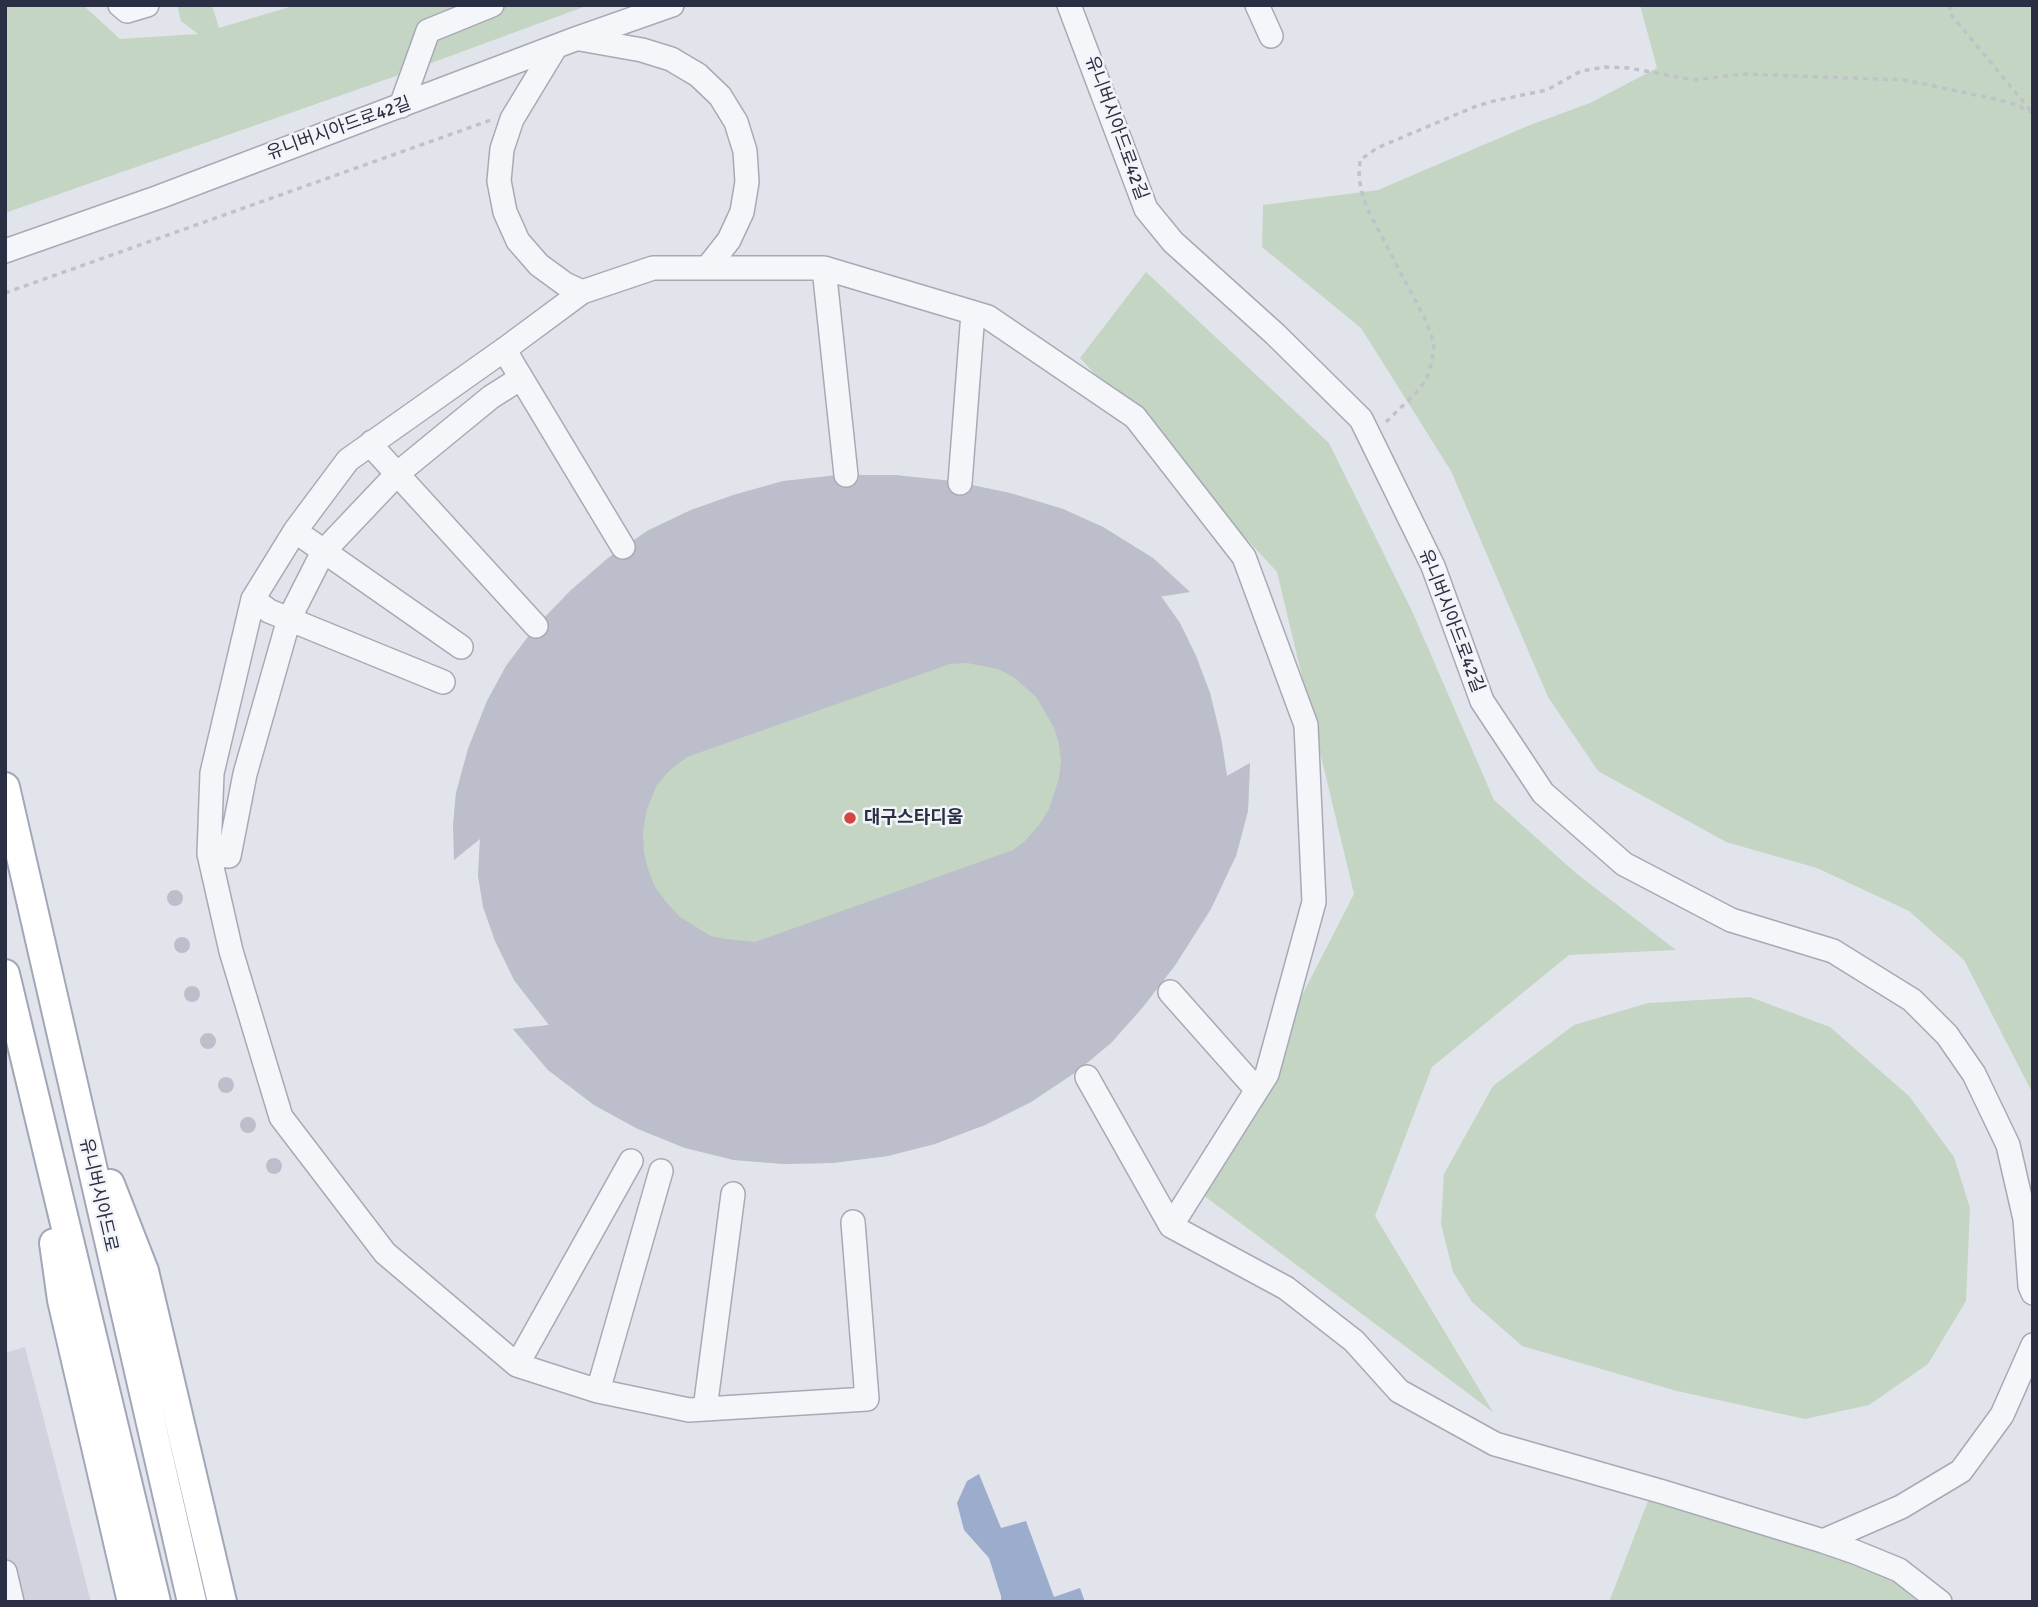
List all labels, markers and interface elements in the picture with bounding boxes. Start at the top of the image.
street label: 유니버시아드로42길 [1080,53,1152,203]
street label: 유니버시아드로42길 [264,93,414,165]
street label: 유니버시아드로42길 [1414,546,1488,696]
place label: 대구스타디움 [864,807,963,829]
marker: 대구스타디움 [842,810,858,826]
street label: 유니버시아드로 [74,1136,122,1254]

